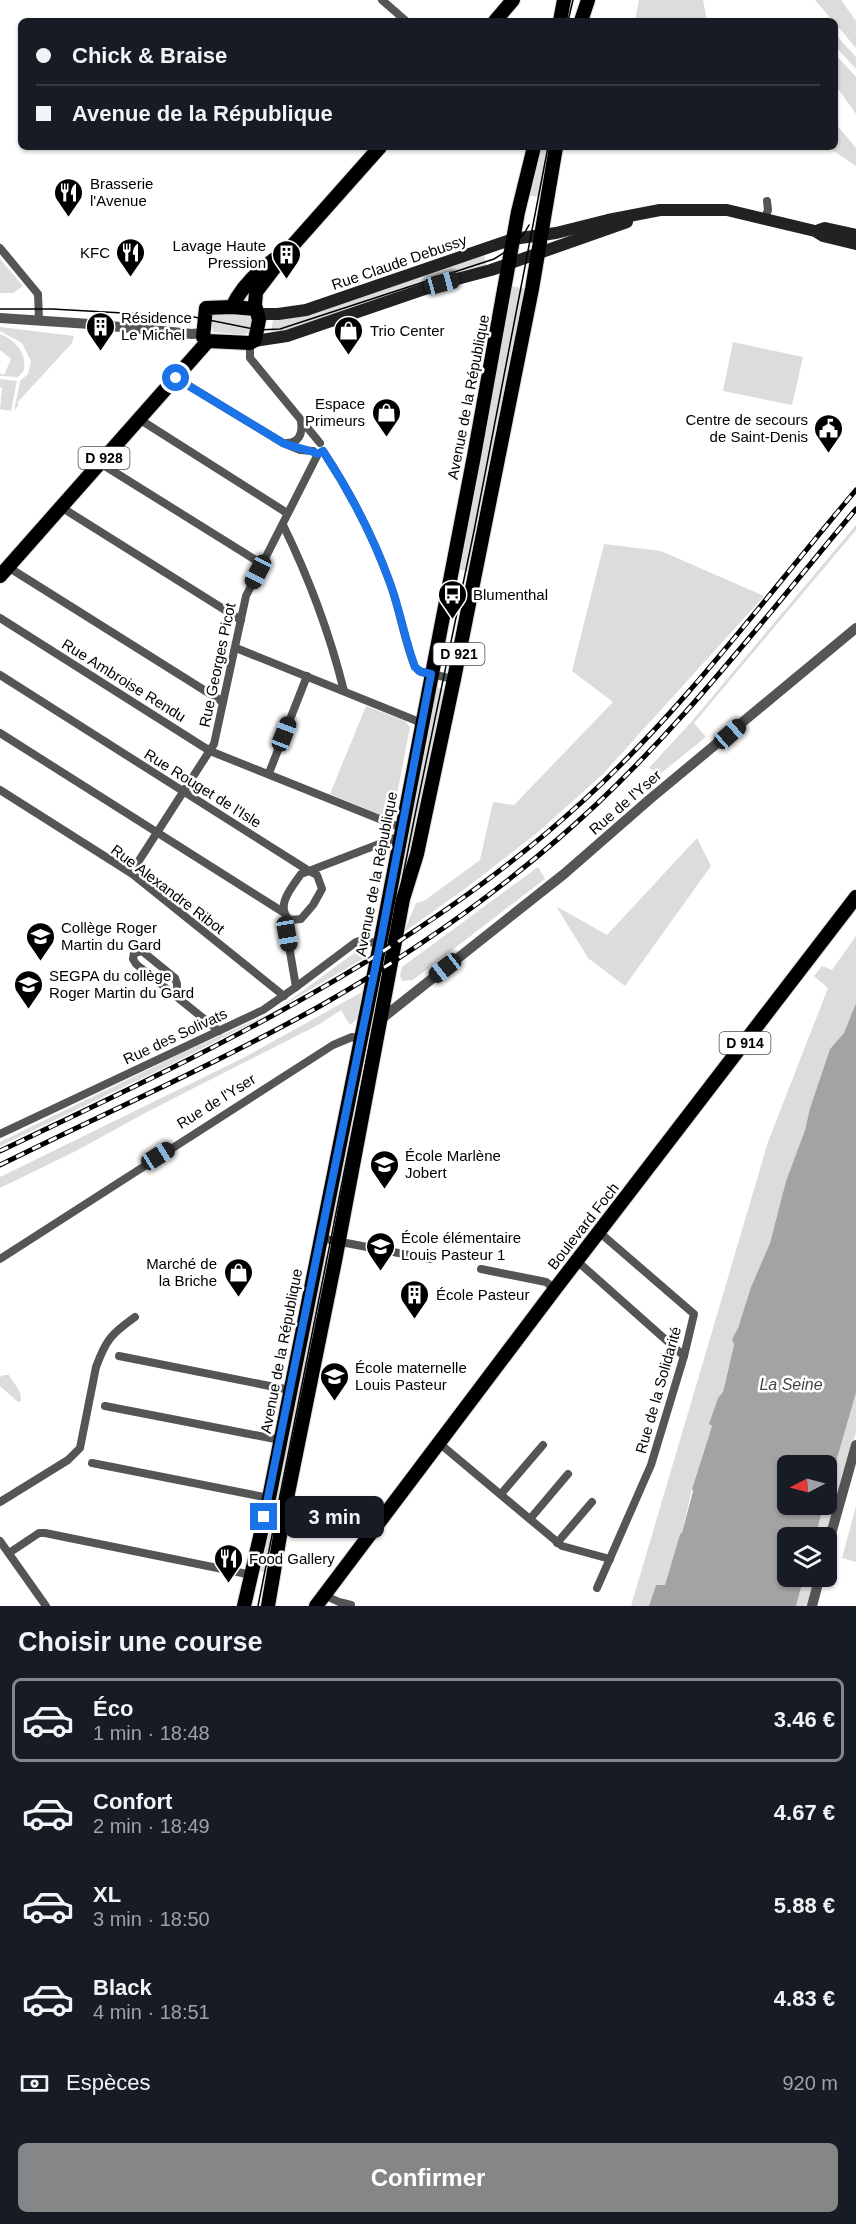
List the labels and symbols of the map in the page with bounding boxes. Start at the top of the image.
place label: Brasserie l'Avenue [90,175,153,209]
restaurant icon: Brasserie l'Avenue [53,176,85,218]
street label: Rue Claude Debussy [329,231,469,293]
restaurant icon: KFC [115,236,147,278]
place label: Lavage Haute Pression [173,237,266,271]
building icon: Lavage Haute Pression [271,238,303,280]
place label: KFC [80,244,110,261]
car [422,270,462,296]
place label: Résidence Le Michel [121,309,192,343]
building icon: Résidence Le Michel [84,310,116,352]
street label: Avenue de la République [444,313,492,481]
shop icon: Trio Center [333,314,365,356]
place label: Trio Center [370,322,444,339]
route start [162,364,189,391]
place label: Espace Primeurs [305,395,365,429]
shop icon: Espace Primeurs [370,396,402,438]
place label: Centre de secours de Saint-Denis [685,411,808,445]
public building icon: Centre de secours de Saint-Denis [813,412,845,454]
road number: D 928 [78,447,130,469]
car [242,552,274,592]
bus stop icon: Blumenthal [436,578,468,620]
place label: Blumenthal [473,586,548,603]
street label: Rue Georges Picot [196,600,239,729]
street label: Rue Ambroise Rendu [59,635,189,725]
road number: D 921 [434,643,484,665]
car [269,714,299,754]
car [711,715,749,753]
street label: Rue Rouget de l'Isle [141,745,265,831]
street label: Rue de l'Yser [586,766,664,838]
street label: Avenue de la République [352,790,400,958]
street label: Rue Alexandre Ribot [108,841,229,938]
car [275,915,299,953]
place label: Collège Roger Martin du Gard [61,919,161,953]
school or university icon: Collège Roger Martin du Gard [24,920,56,962]
car [425,950,465,986]
place label: SEGPA du collège Roger Martin du Gard [49,967,194,1001]
school or university icon: SEGPA du collège Roger Martin du Gard [12,968,44,1010]
street label: Rue des Solivats [120,1005,230,1067]
road number: D 914 [720,1032,771,1054]
street label: Rue de l'Yser [174,1070,258,1132]
car [138,1139,178,1173]
place label: École Marlène Jobert [405,1147,501,1181]
school or university icon: École Marlène Jobert [368,1148,400,1190]
street label: Boulevard Foch [544,1179,622,1273]
place label: École élémentaire Louis Pasteur 1 [401,1229,521,1263]
school or university icon: École élémentaire Louis Pasteur 1 [364,1230,396,1272]
place label: Marché de la Briche [146,1255,217,1289]
shop icon: Marché de la Briche [222,1256,254,1298]
street label: Avenue de la République [257,1267,305,1435]
building icon: École Pasteur [399,1278,431,1320]
place label: École Pasteur [436,1286,529,1303]
street label: Rue de la Solidarité [632,1325,684,1455]
place label: École maternelle Louis Pasteur [355,1359,467,1393]
school or university icon: École maternelle Louis Pasteur [318,1360,350,1402]
water label: La Seine [759,1376,823,1393]
north arrow [777,1455,837,1515]
callout: 3 min [285,1496,384,1538]
route end [250,1503,277,1530]
restaurant icon: Food Gallery [212,1542,244,1584]
place label: Food Gallery [249,1550,335,1567]

